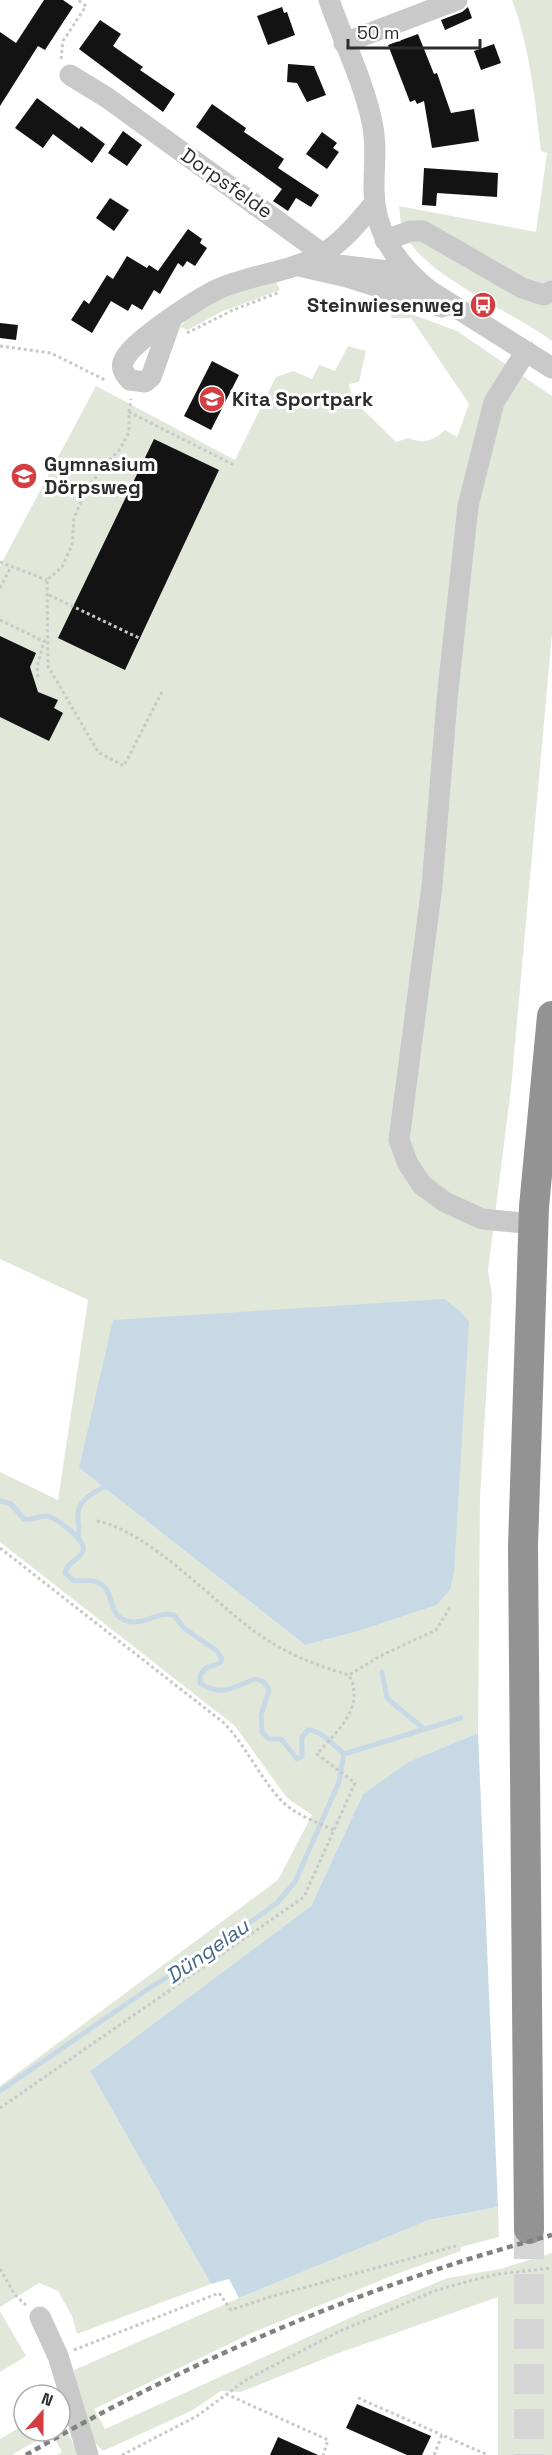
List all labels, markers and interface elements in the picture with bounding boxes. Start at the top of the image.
scale bar [348,12,480,50]
text: 50 m [357,21,399,44]
street label: Dorpsfelde [176,142,278,224]
bus stop icon: Steinwiesenweg [468,290,498,320]
place label: Steinwiesenweg [307,292,464,318]
school or university icon: Kita Sportpark [197,384,227,414]
place label: Kita Sportpark [232,386,373,412]
place label: Gymnasium Dörpsweg [44,451,156,500]
school or university icon: Gymnasium Dörpsweg [9,461,39,491]
water label: Düngelau [160,1912,255,1989]
north arrow [12,2383,72,2443]
text: N [38,2388,56,2411]

